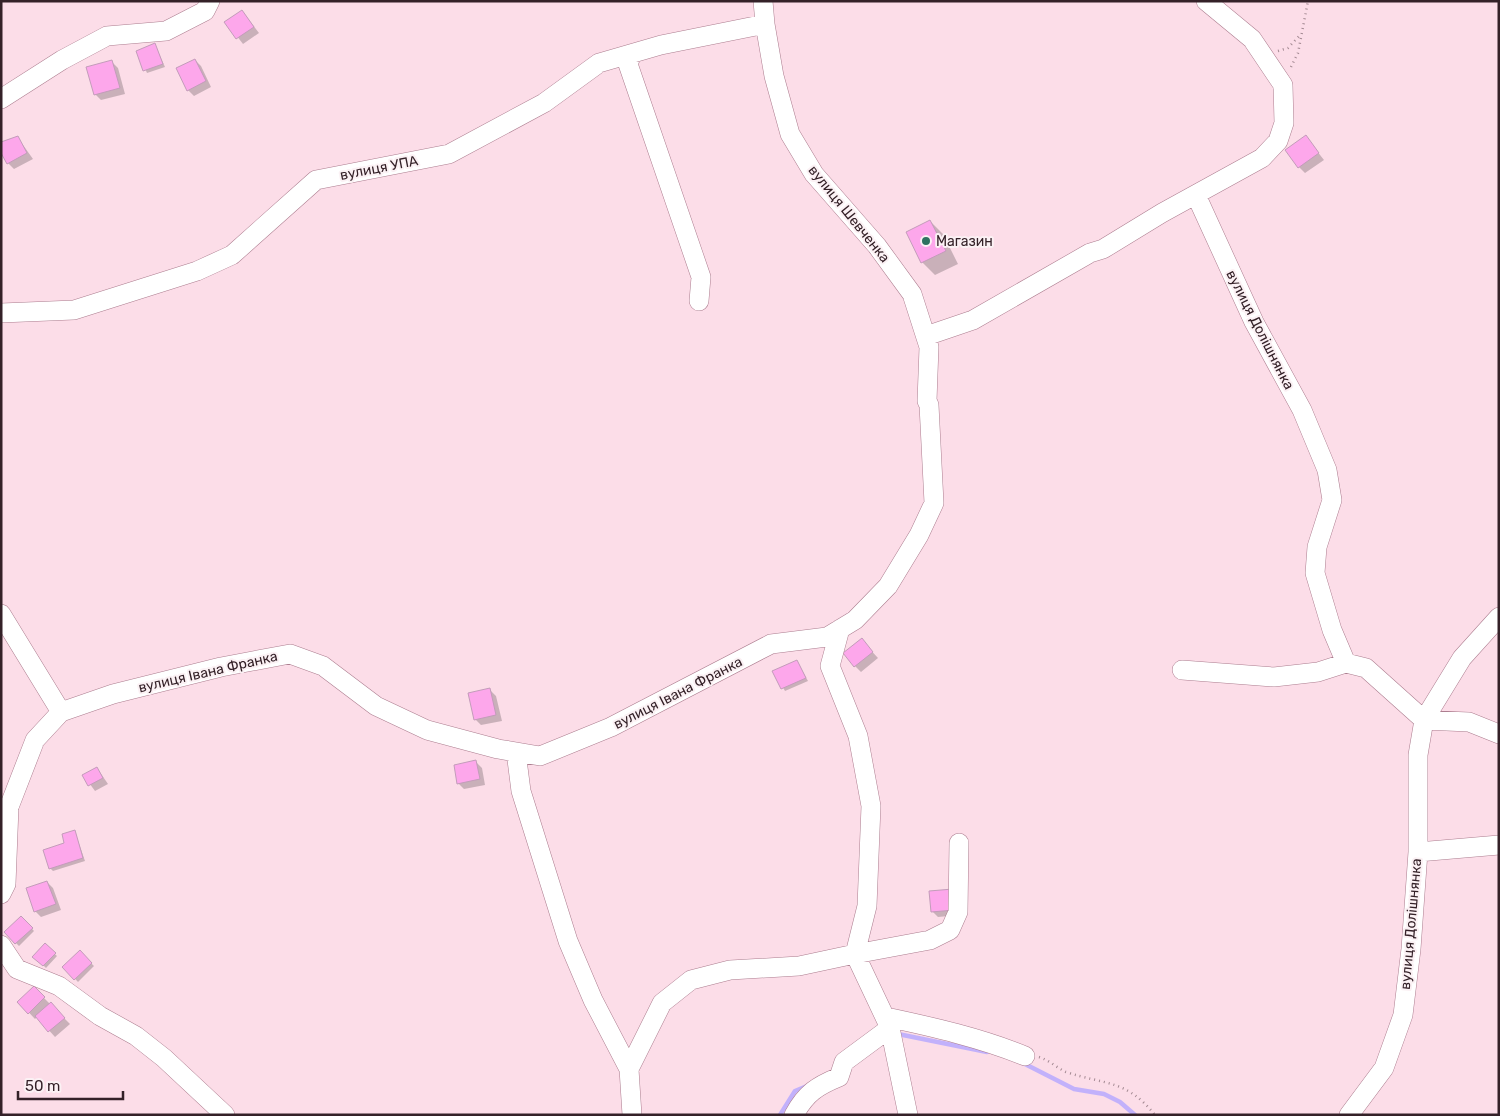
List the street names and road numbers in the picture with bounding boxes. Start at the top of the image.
street label: вулиця УПА [339,152,420,184]
street label: вулиця Шевченка [805,162,893,266]
street label: вулиця Долішнянка [1223,267,1297,393]
street label: вулиця Івана Франка [137,648,279,696]
street label: вулиця Івана Франка [611,653,745,733]
street label: вулиця Долішнянка [1397,858,1425,990]

